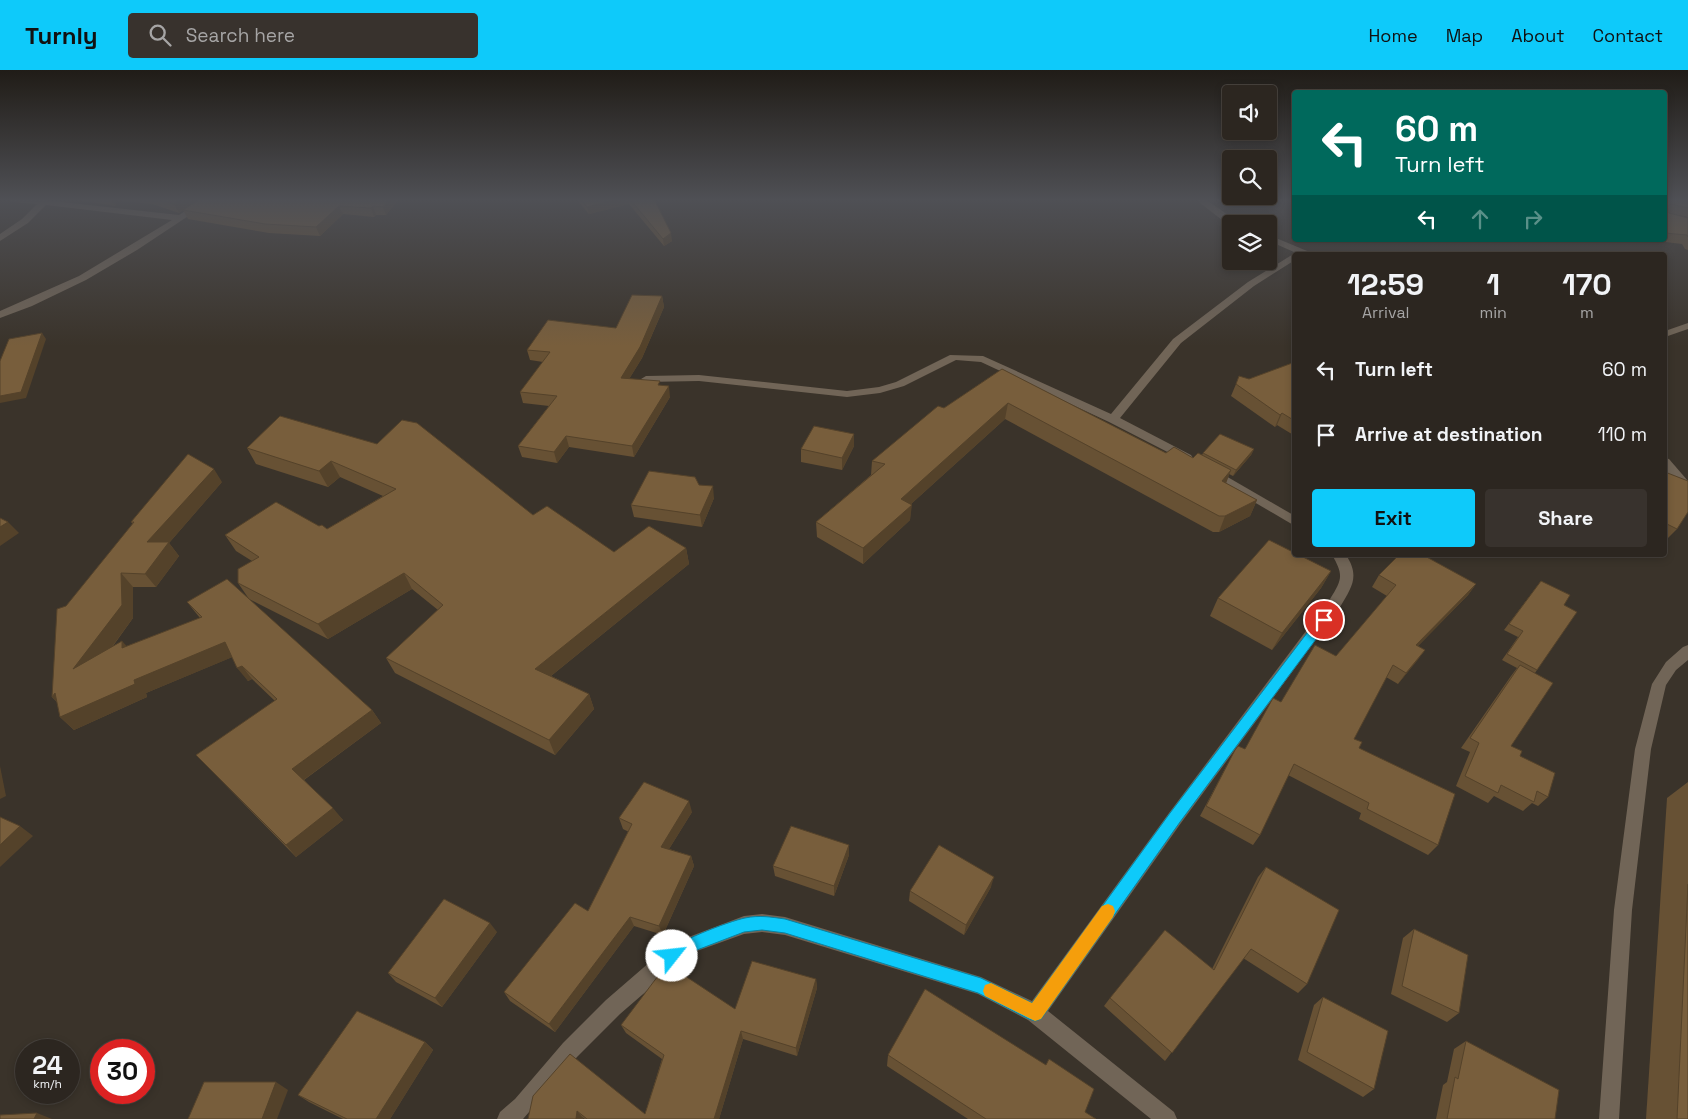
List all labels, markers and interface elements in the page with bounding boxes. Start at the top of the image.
search box [128,13,478,58]
text: Turnly [25,20,98,51]
icon: search [146,21,174,49]
text: Search here [186,23,295,48]
text: Home [1369,24,1418,47]
text: Map [1446,24,1483,47]
text: About [1511,24,1565,47]
text: Contact [1593,24,1663,47]
map controls [1222,85,1277,270]
button: sound [1222,85,1277,140]
text: 60 m [1395,107,1478,151]
icon: left [1312,110,1377,175]
button: search [1222,150,1277,205]
text: Turn left [1395,150,1485,178]
icon: left [1413,205,1441,233]
icon: ahead [1466,205,1494,233]
icon: right [1519,205,1547,233]
button: layers [1222,215,1277,270]
text: 12:59 [1347,265,1424,304]
text: 1 [1486,265,1500,304]
text: 170 [1562,265,1612,304]
text: Arrival [1362,302,1410,323]
text: min [1479,302,1507,323]
text: m [1580,302,1594,323]
icon: left [1312,356,1340,384]
text: Turn left [1355,357,1433,382]
text: 60 m [1602,357,1647,382]
icon: arrive [1312,421,1340,449]
text: Arrive at destination [1355,422,1543,447]
text: 110 m [1598,422,1647,447]
button: Exit [1312,489,1475,547]
button: Share [1485,489,1647,547]
pin [1303,599,1345,641]
icon: arrive [1310,606,1338,634]
position arrow [645,929,697,981]
speed limit sign: 30 [90,1039,155,1104]
text: 24 [32,1049,63,1081]
text: km/h [33,1076,62,1092]

